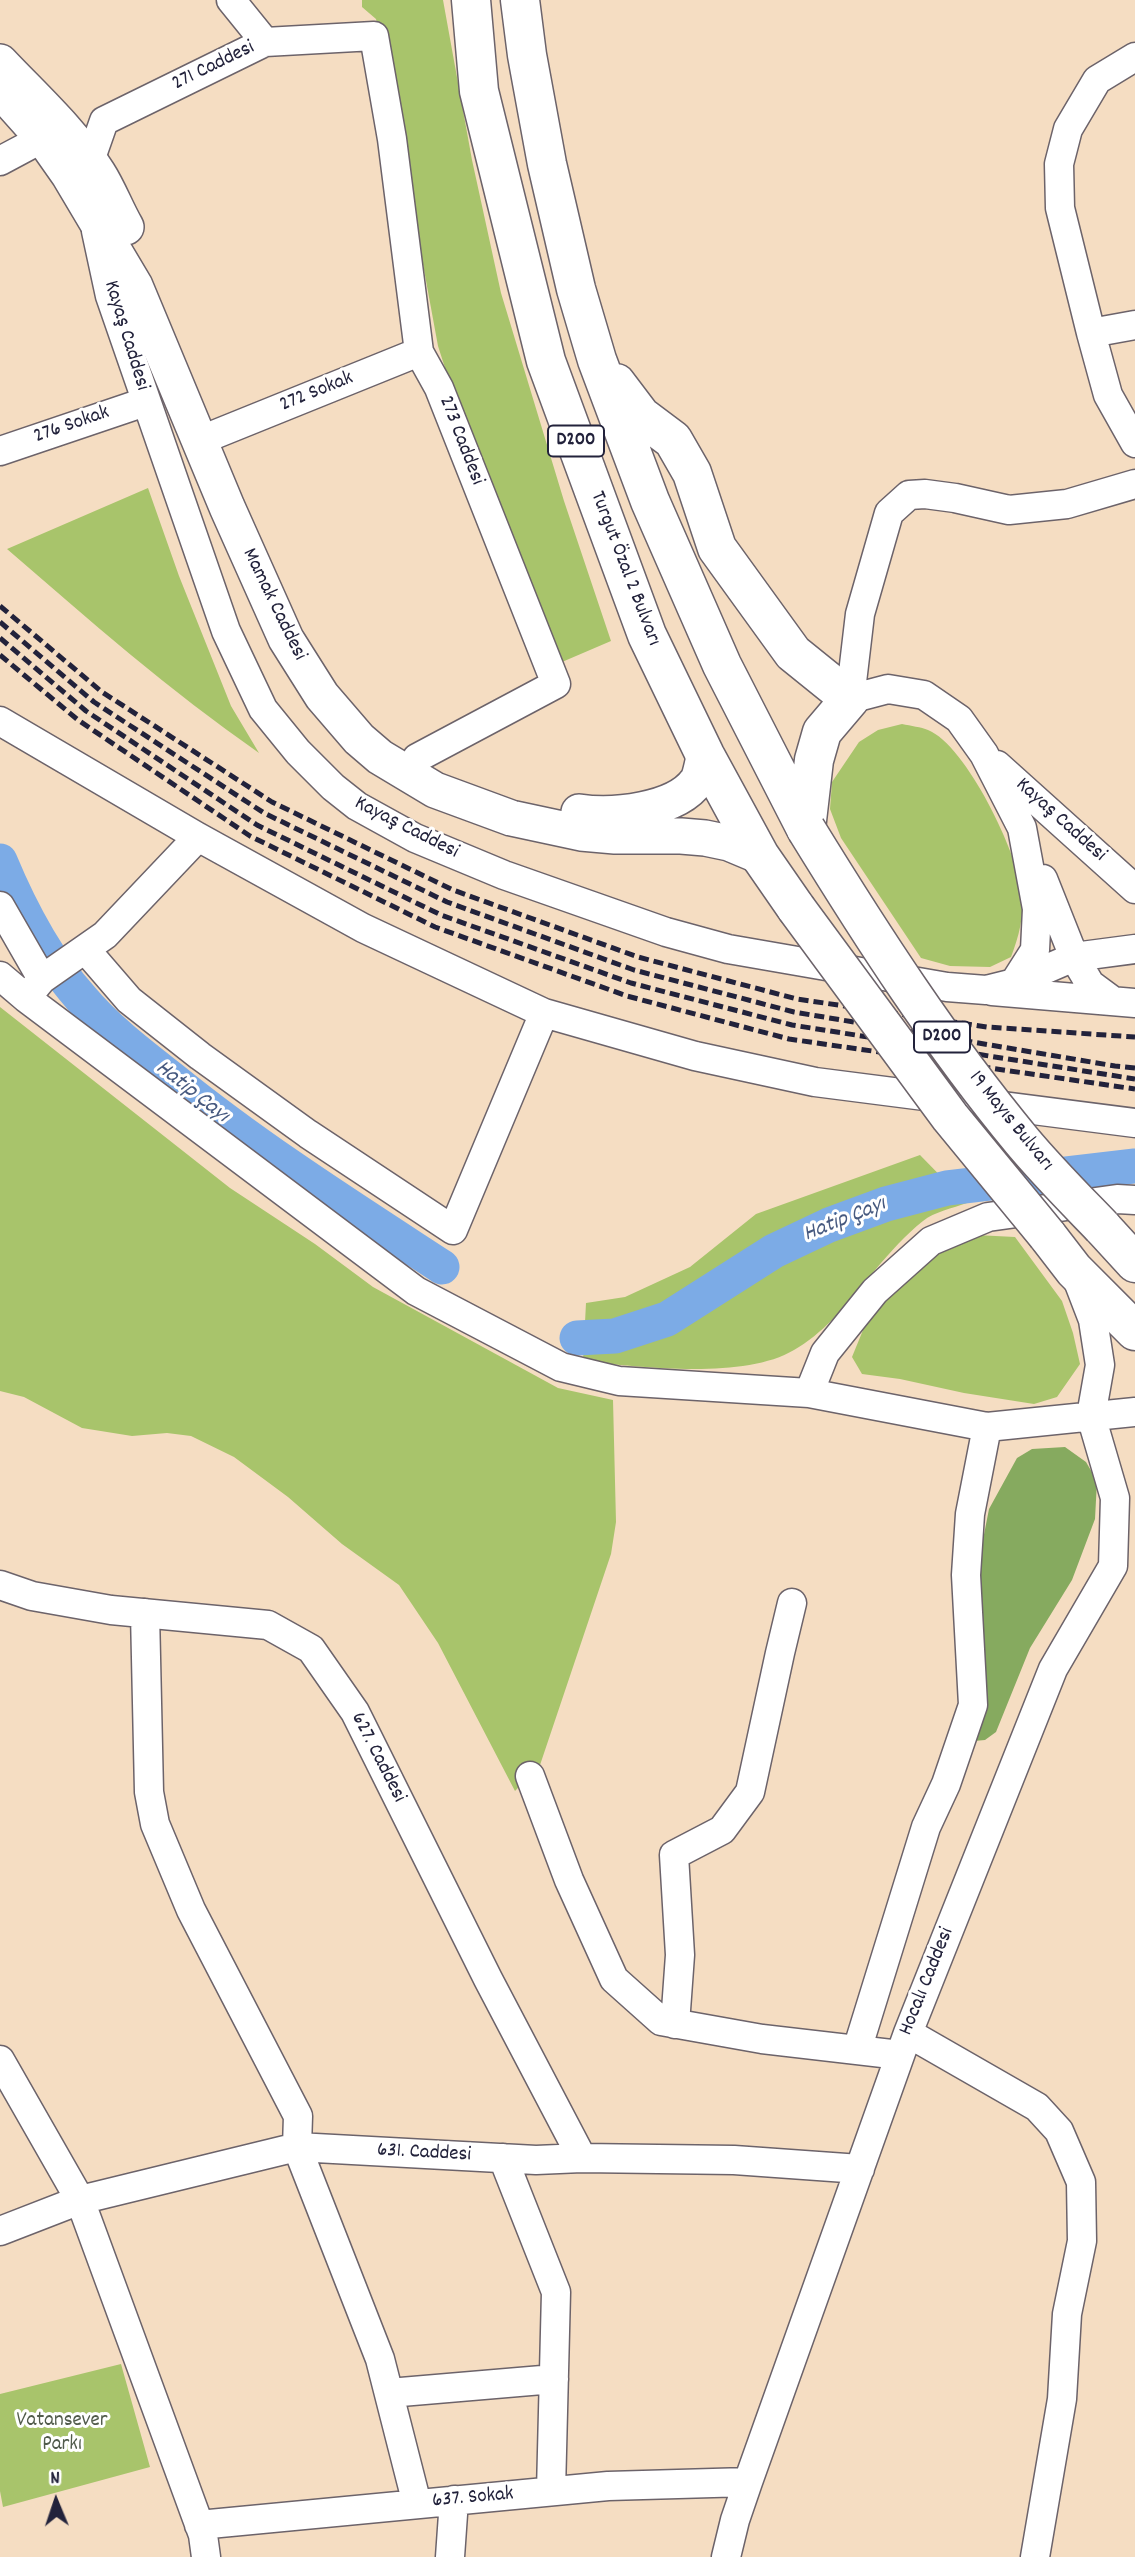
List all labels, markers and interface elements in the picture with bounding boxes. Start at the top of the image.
street label: 271 Caddesi [169,36,259,98]
street label: Kayaş Caddesi [96,278,154,394]
street label: 272 Sokak [277,367,357,419]
street label: 273 Caddesi [432,393,488,489]
street label: 276 Sokak [31,401,113,451]
road number: D200 [548,426,604,456]
street label: Turgut Özal 2 Bulvarı [583,488,665,650]
street label: Mamak Caddesi [235,545,311,665]
street label: Kayaş Caddesi [1009,774,1111,868]
street label: Kayaş Caddesi [350,792,462,866]
road number: D200 [914,1021,970,1052]
water label: Hatip Çayı [149,1056,233,1130]
street label: 19 Mayıs Bulvarı [962,1067,1058,1177]
water label: Hatip Çayı [800,1192,890,1250]
street label: 627. Caddesi [344,1709,410,1807]
street label: Hocalı Caddesi [895,1924,961,2040]
street label: 631. Caddesi [376,2139,472,2169]
park label: Vatansever Parkı [16,2409,108,2459]
north arrow [21,2466,91,2536]
text: N [50,2466,60,2493]
street label: 637. Sokak [431,2483,515,2515]

